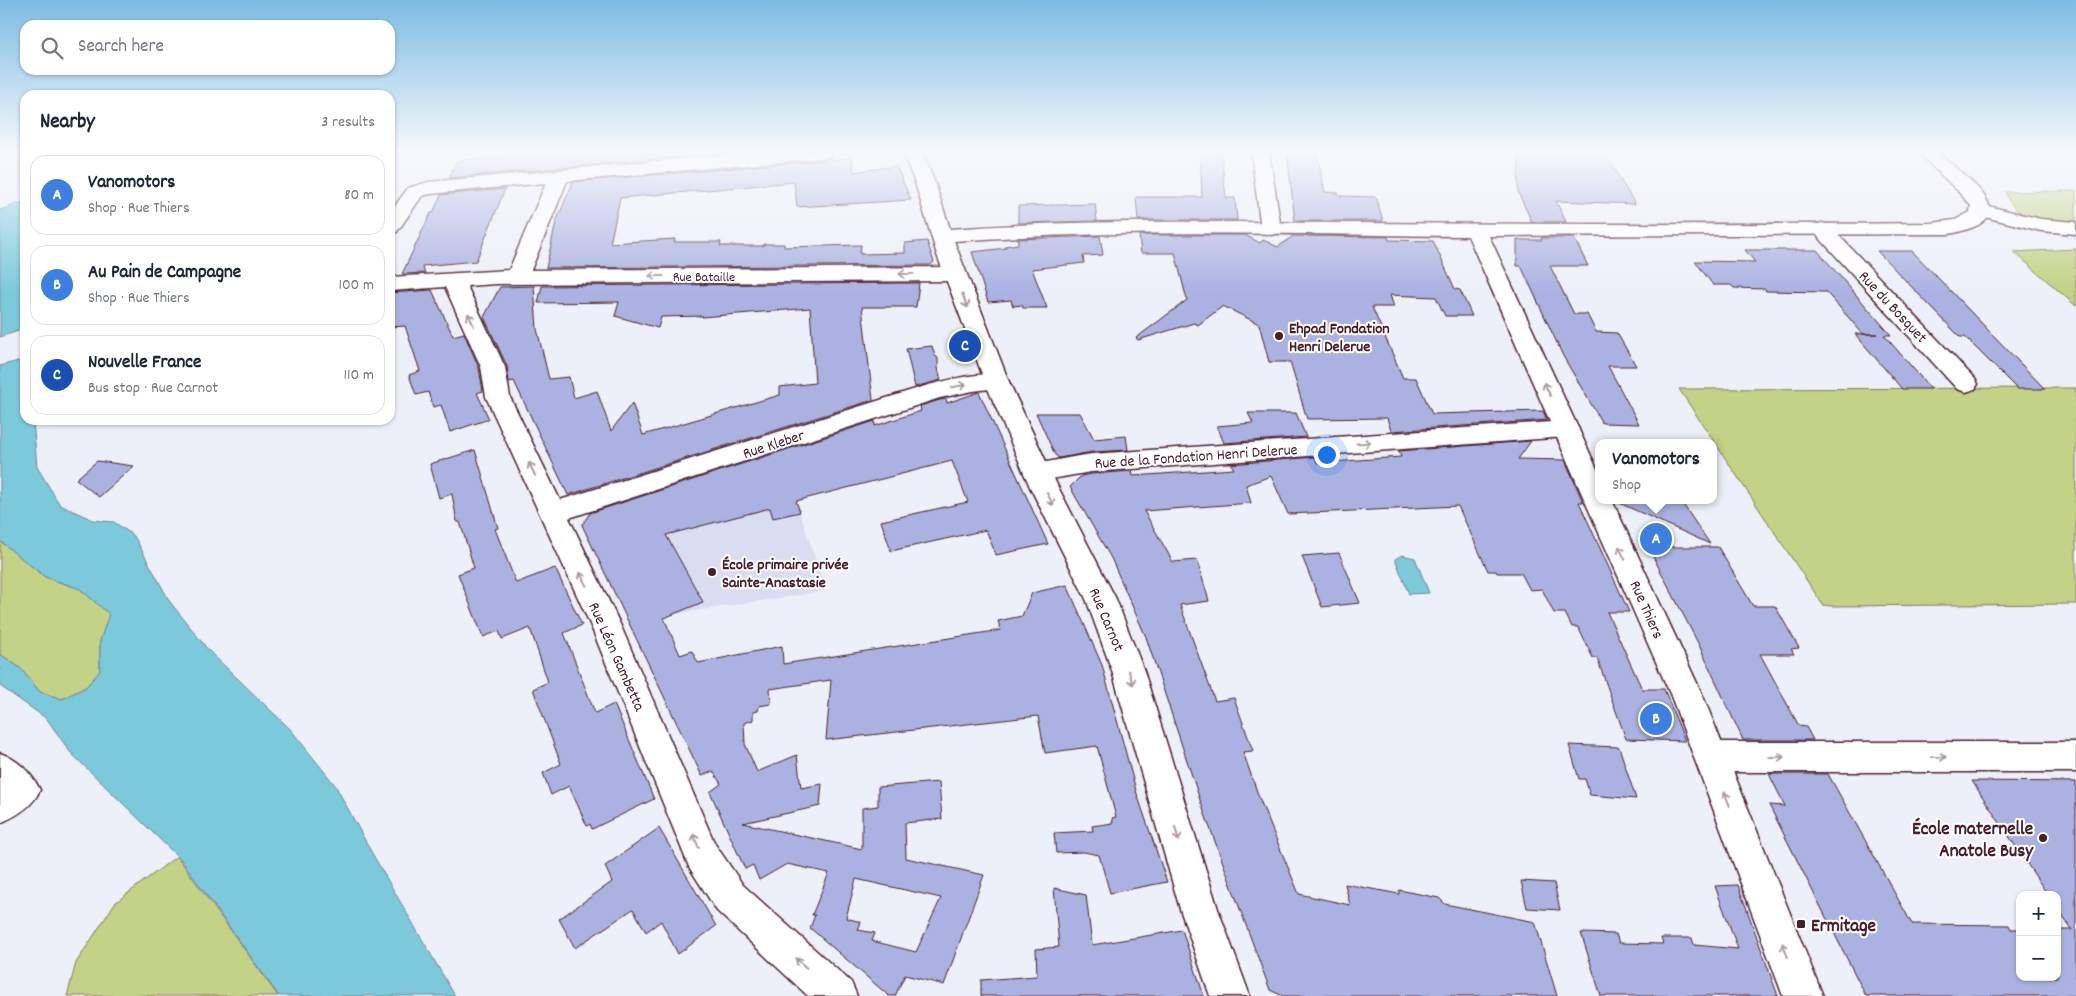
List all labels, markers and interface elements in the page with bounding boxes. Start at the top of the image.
search box [20,20,395,75]
icon: search [38,34,66,62]
text: Search here [78,34,164,61]
text: Nearby [40,108,95,138]
text: 3 results [321,111,375,134]
text: Vanomotors [88,170,175,197]
text: A [53,184,61,207]
text: 80 m [344,184,374,207]
text: Shop · Rue Thiers [88,197,190,220]
text: Au Pain de Campagne [88,260,241,287]
street label: Rue du Bosquet [1852,266,1932,349]
street label: Rue Bataille [673,268,735,288]
one-way arrow [898,269,914,279]
one-way arrow [648,271,664,281]
text: B [53,274,61,297]
text: 100 m [338,274,374,297]
text: Shop · Rue Thiers [88,287,190,310]
one-way arrow [961,293,970,308]
one-way arrow [466,312,476,327]
place label: Ehpad Fondation Henri Delerue [1289,318,1390,359]
pin: C [949,327,981,365]
marker: Ehpad Fondation Henri Delerue [1273,330,1285,342]
text: Nouvelle France [88,350,201,377]
text: C [53,364,61,387]
text: 110 m [344,364,374,387]
text: Bus stop · Rue Carnot [88,377,218,400]
one-way arrow [951,381,967,390]
one-way arrow [1542,382,1551,397]
street label: Rue Kleber [740,425,808,466]
street label: Rue de la Fondation Henri Delerue [1094,439,1298,476]
one-way arrow [1356,439,1372,448]
popup [1595,439,1717,504]
your location [1314,442,1340,468]
text: Vanomotors [1612,447,1700,474]
one-way arrow [526,462,536,477]
text: Shop [1612,474,1641,497]
one-way arrow [1045,491,1055,506]
pin: A [1640,520,1672,558]
one-way arrow [1617,546,1627,561]
place label: École primaire privée Sainte-Anastasie [722,554,848,595]
marker: École primaire privée Sainte-Anastasie [706,566,718,578]
one-way arrow [578,572,588,587]
street label: Rue Thiers [1623,577,1669,643]
street label: Rue Carnot [1082,585,1129,655]
street label: Rue Léon Gambetta [581,599,650,716]
one-way arrow [1126,670,1136,686]
pin: B [1640,700,1672,738]
one-way arrow [1768,752,1785,762]
one-way arrow [1931,752,1947,762]
one-way arrow [1722,792,1731,807]
place label: École maternelle Anatole Busy [1912,817,2034,866]
one-way arrow [1172,826,1182,842]
marker: École maternelle Anatole Busy [2037,832,2049,844]
one-way arrow [691,834,701,849]
map controls [2016,891,2061,981]
button: + [2016,891,2061,936]
place label: Ermitage [1811,914,1876,941]
marker: Ermitage [1795,918,1807,930]
button: − [2016,936,2061,981]
one-way arrow [1780,943,1789,959]
one-way arrow [794,957,807,969]

